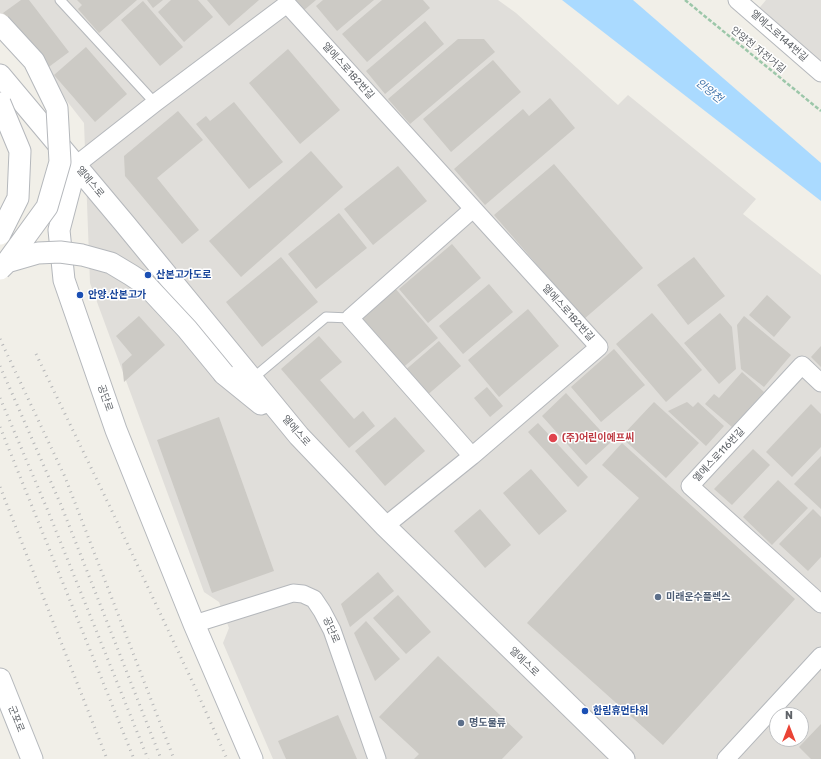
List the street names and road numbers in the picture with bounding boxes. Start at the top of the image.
street label: 엘에스로144번길 [748,8,810,64]
street label: 안양천 자전거길 [728,24,788,76]
street label: 엘에스로182번길 [320,40,376,102]
street label: 엘에스로 [74,164,106,200]
street label: 엘에스로182번길 [540,282,596,344]
street label: 공단로 [95,383,115,413]
street label: 엘에스로 [279,413,313,449]
street label: 엘에스로116번길 [691,425,747,485]
street label: 공단로 [320,615,342,645]
street label: 엘에스로 [507,645,541,679]
street label: 군포로 [5,704,27,734]

